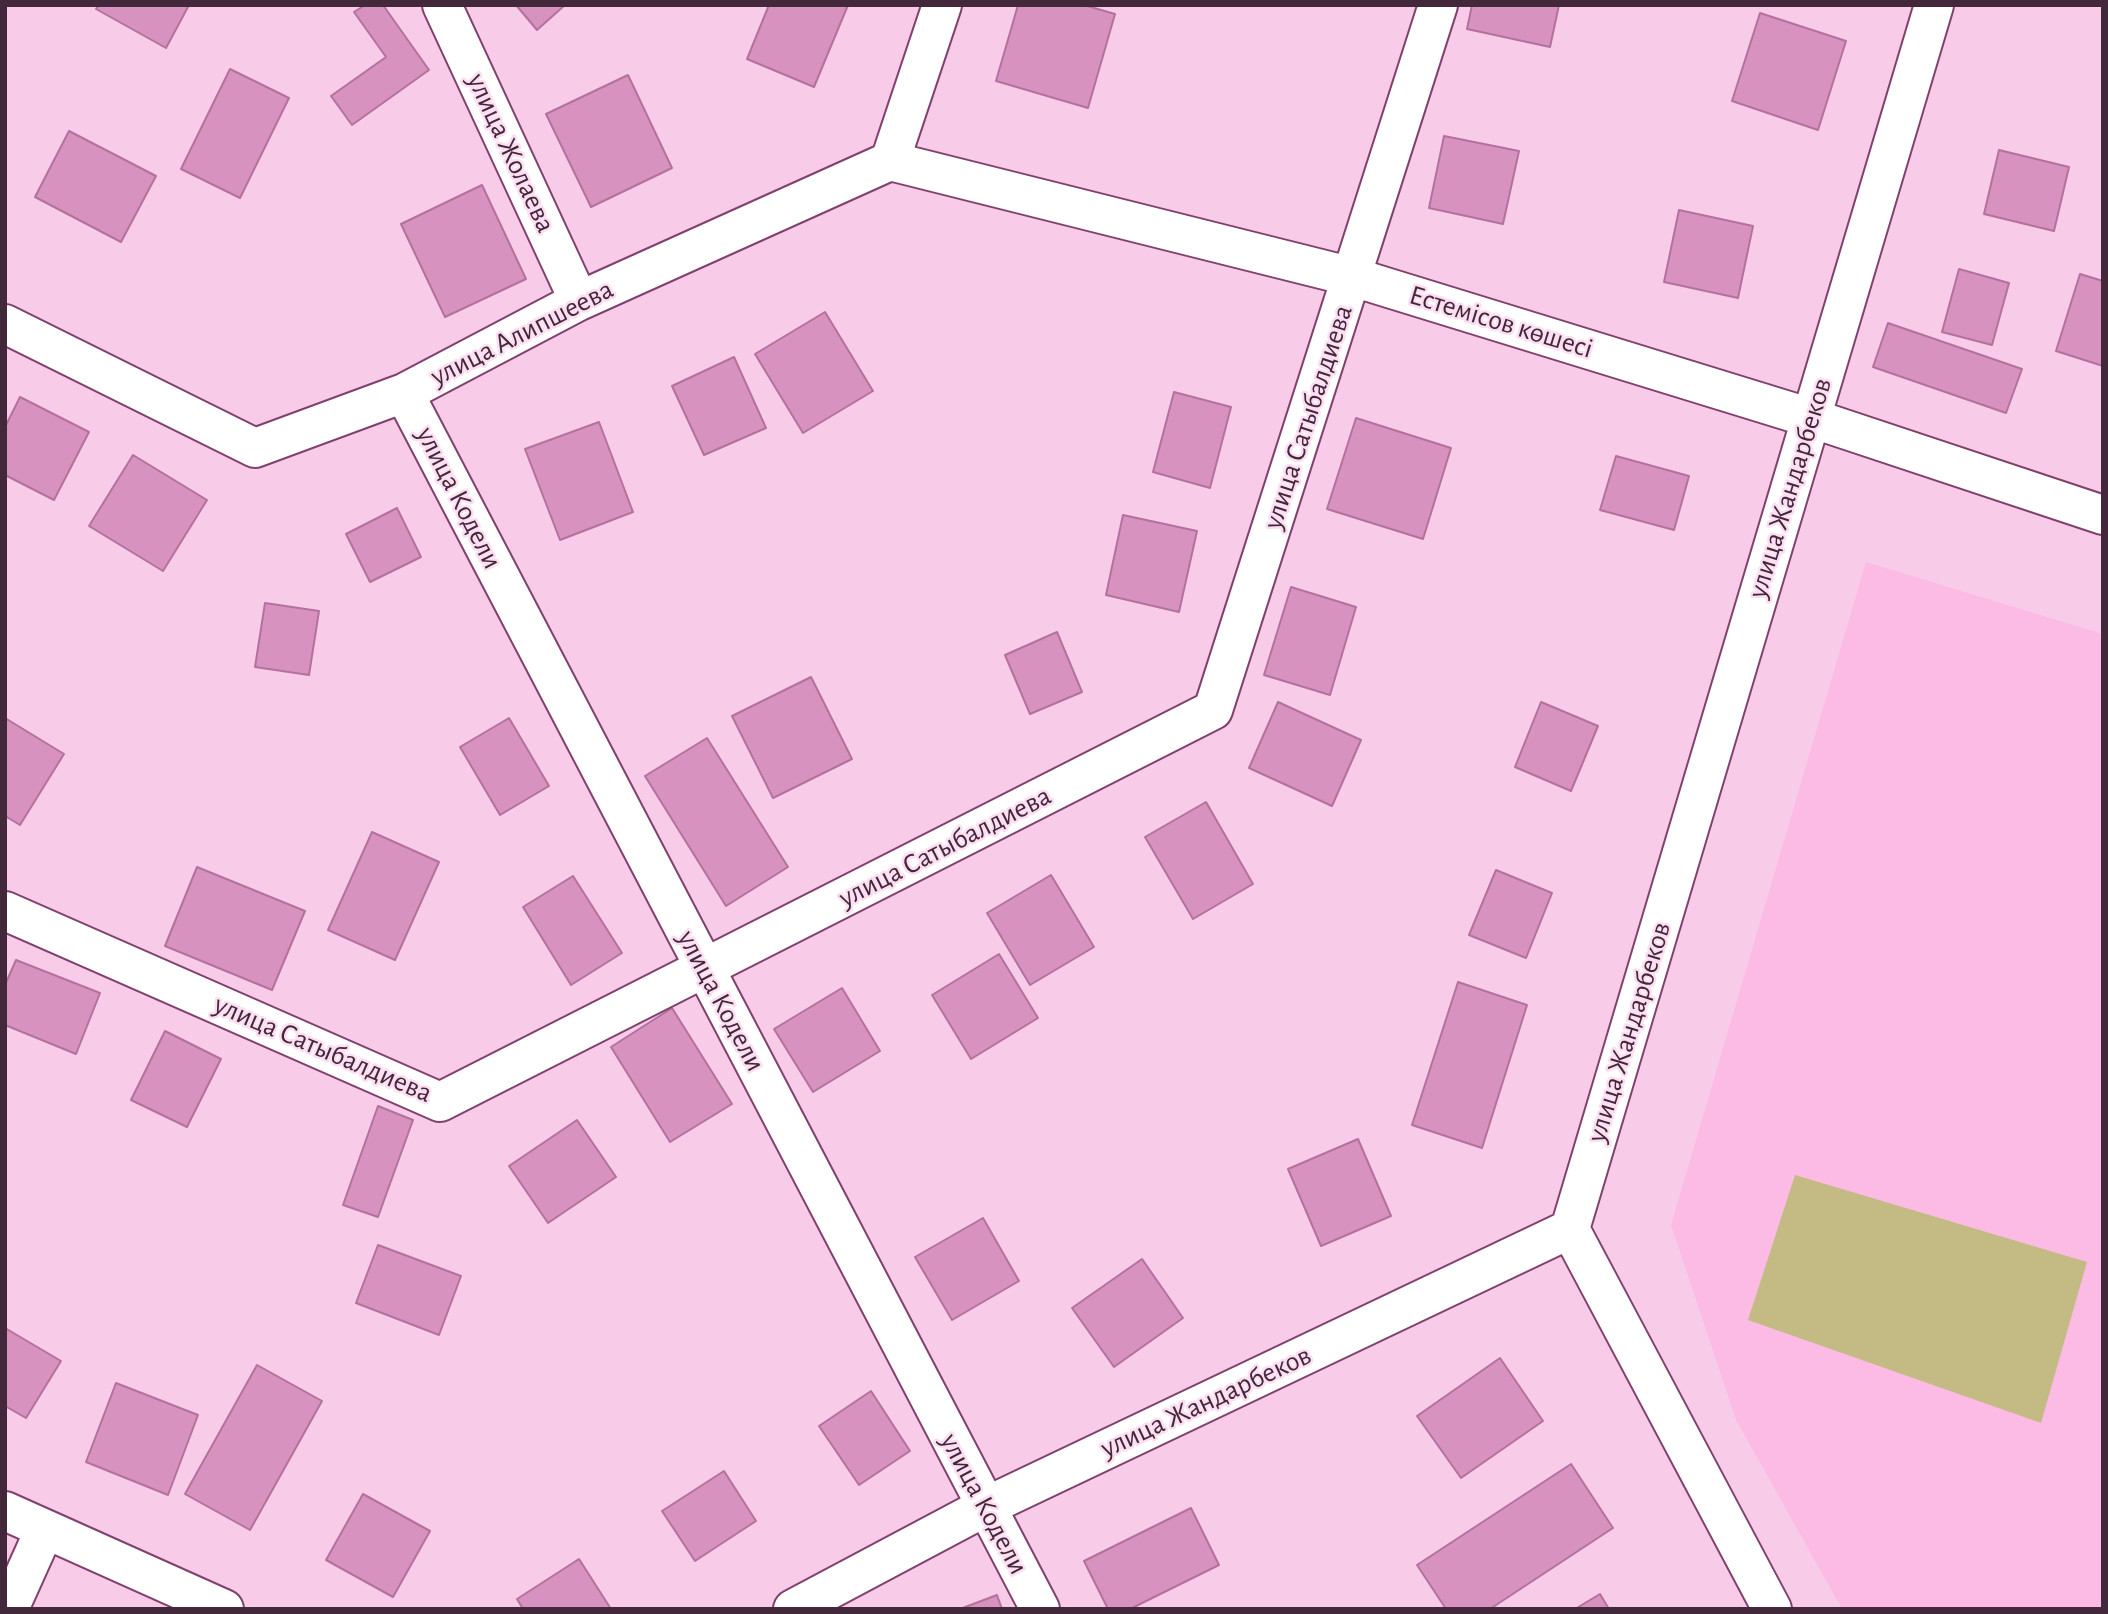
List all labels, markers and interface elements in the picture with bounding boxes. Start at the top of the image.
street label: улица Жолаева [460,68,562,238]
street label: улица Алипшеева [425,272,619,394]
street label: Естемісов көшесі [1405,278,1597,366]
street label: улица Сатыбалдиева [1256,301,1360,533]
street label: улица Жандарбеков [1741,374,1839,602]
street label: улица Кодели [409,421,509,575]
street label: улица Сатыбалдиева [833,779,1057,915]
street label: улица Жандарбеков [1580,918,1678,1146]
street label: улица Кодели [670,925,772,1077]
street label: улица Сатыбалдиева [209,988,437,1110]
street label: улица Жандарбеков [1095,1339,1317,1465]
street label: улица Кодели [933,1428,1035,1580]

